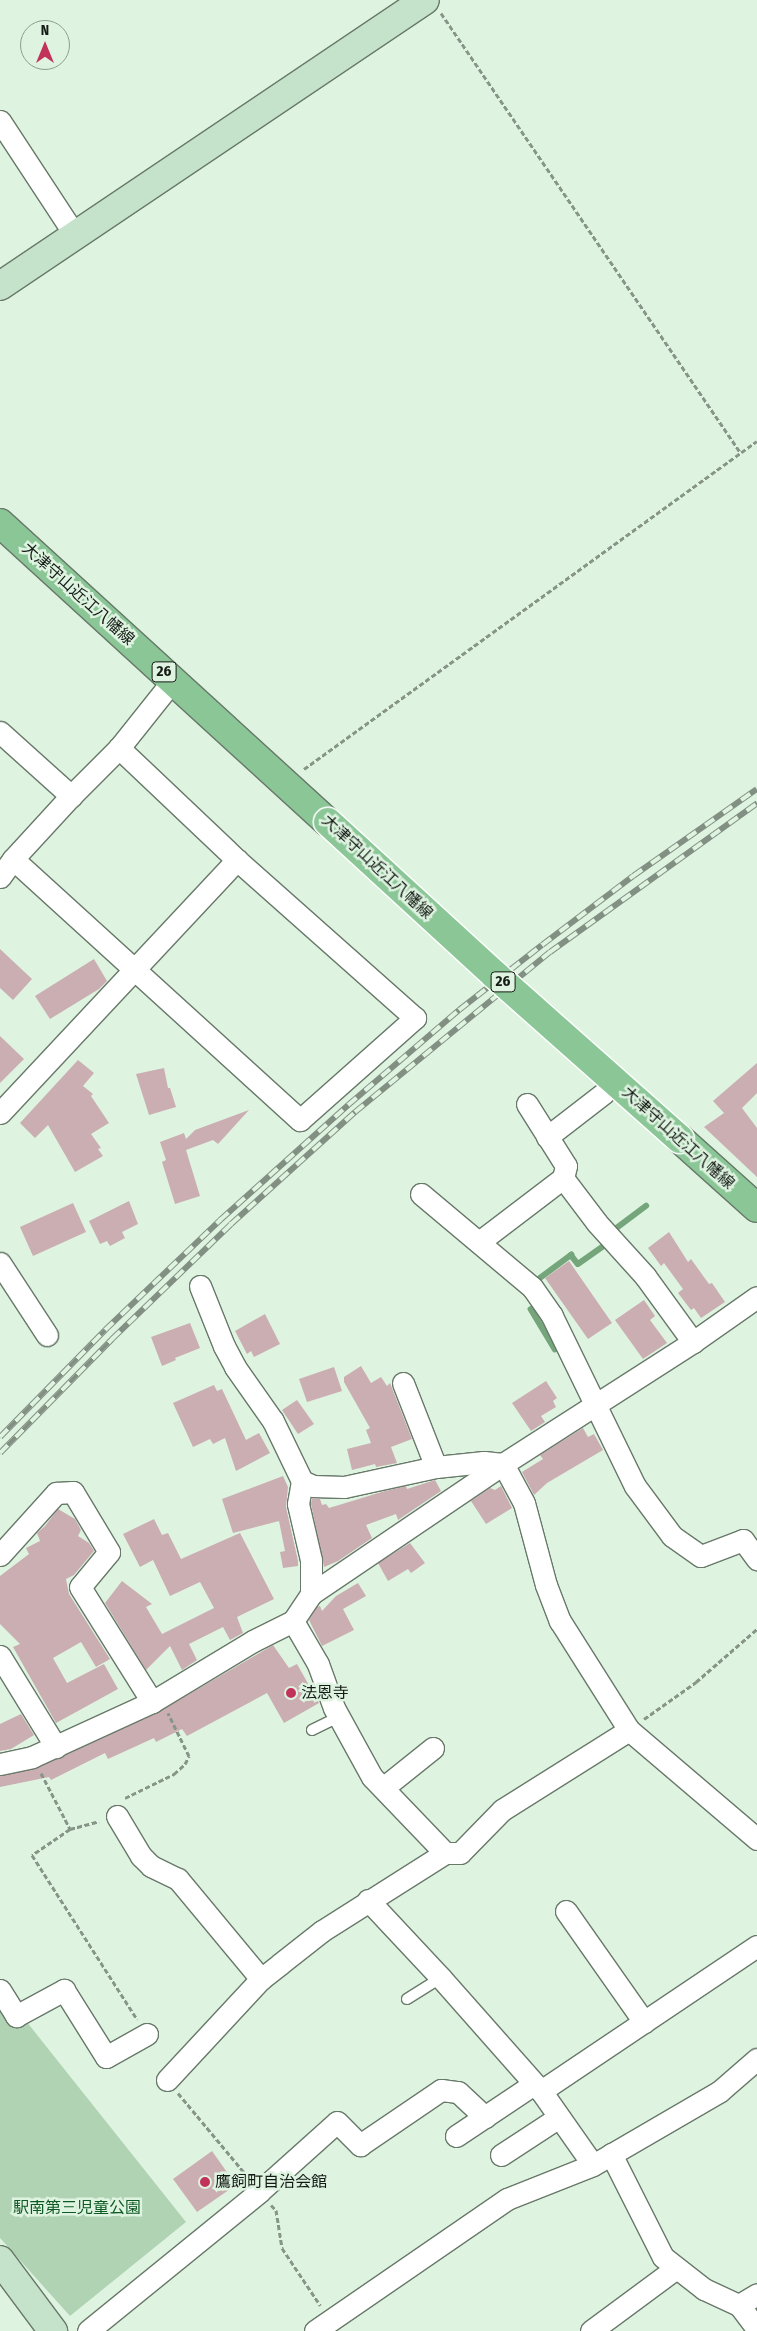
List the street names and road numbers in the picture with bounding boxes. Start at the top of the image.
street label: 大津守山近江八幡線 [18,539,138,649]
road number: 26 [152,660,176,684]
street label: 大津守山近江八幡線 [318,811,436,923]
road number: 26 [490,970,516,994]
street label: 大津守山近江八幡線 [618,1083,738,1193]

